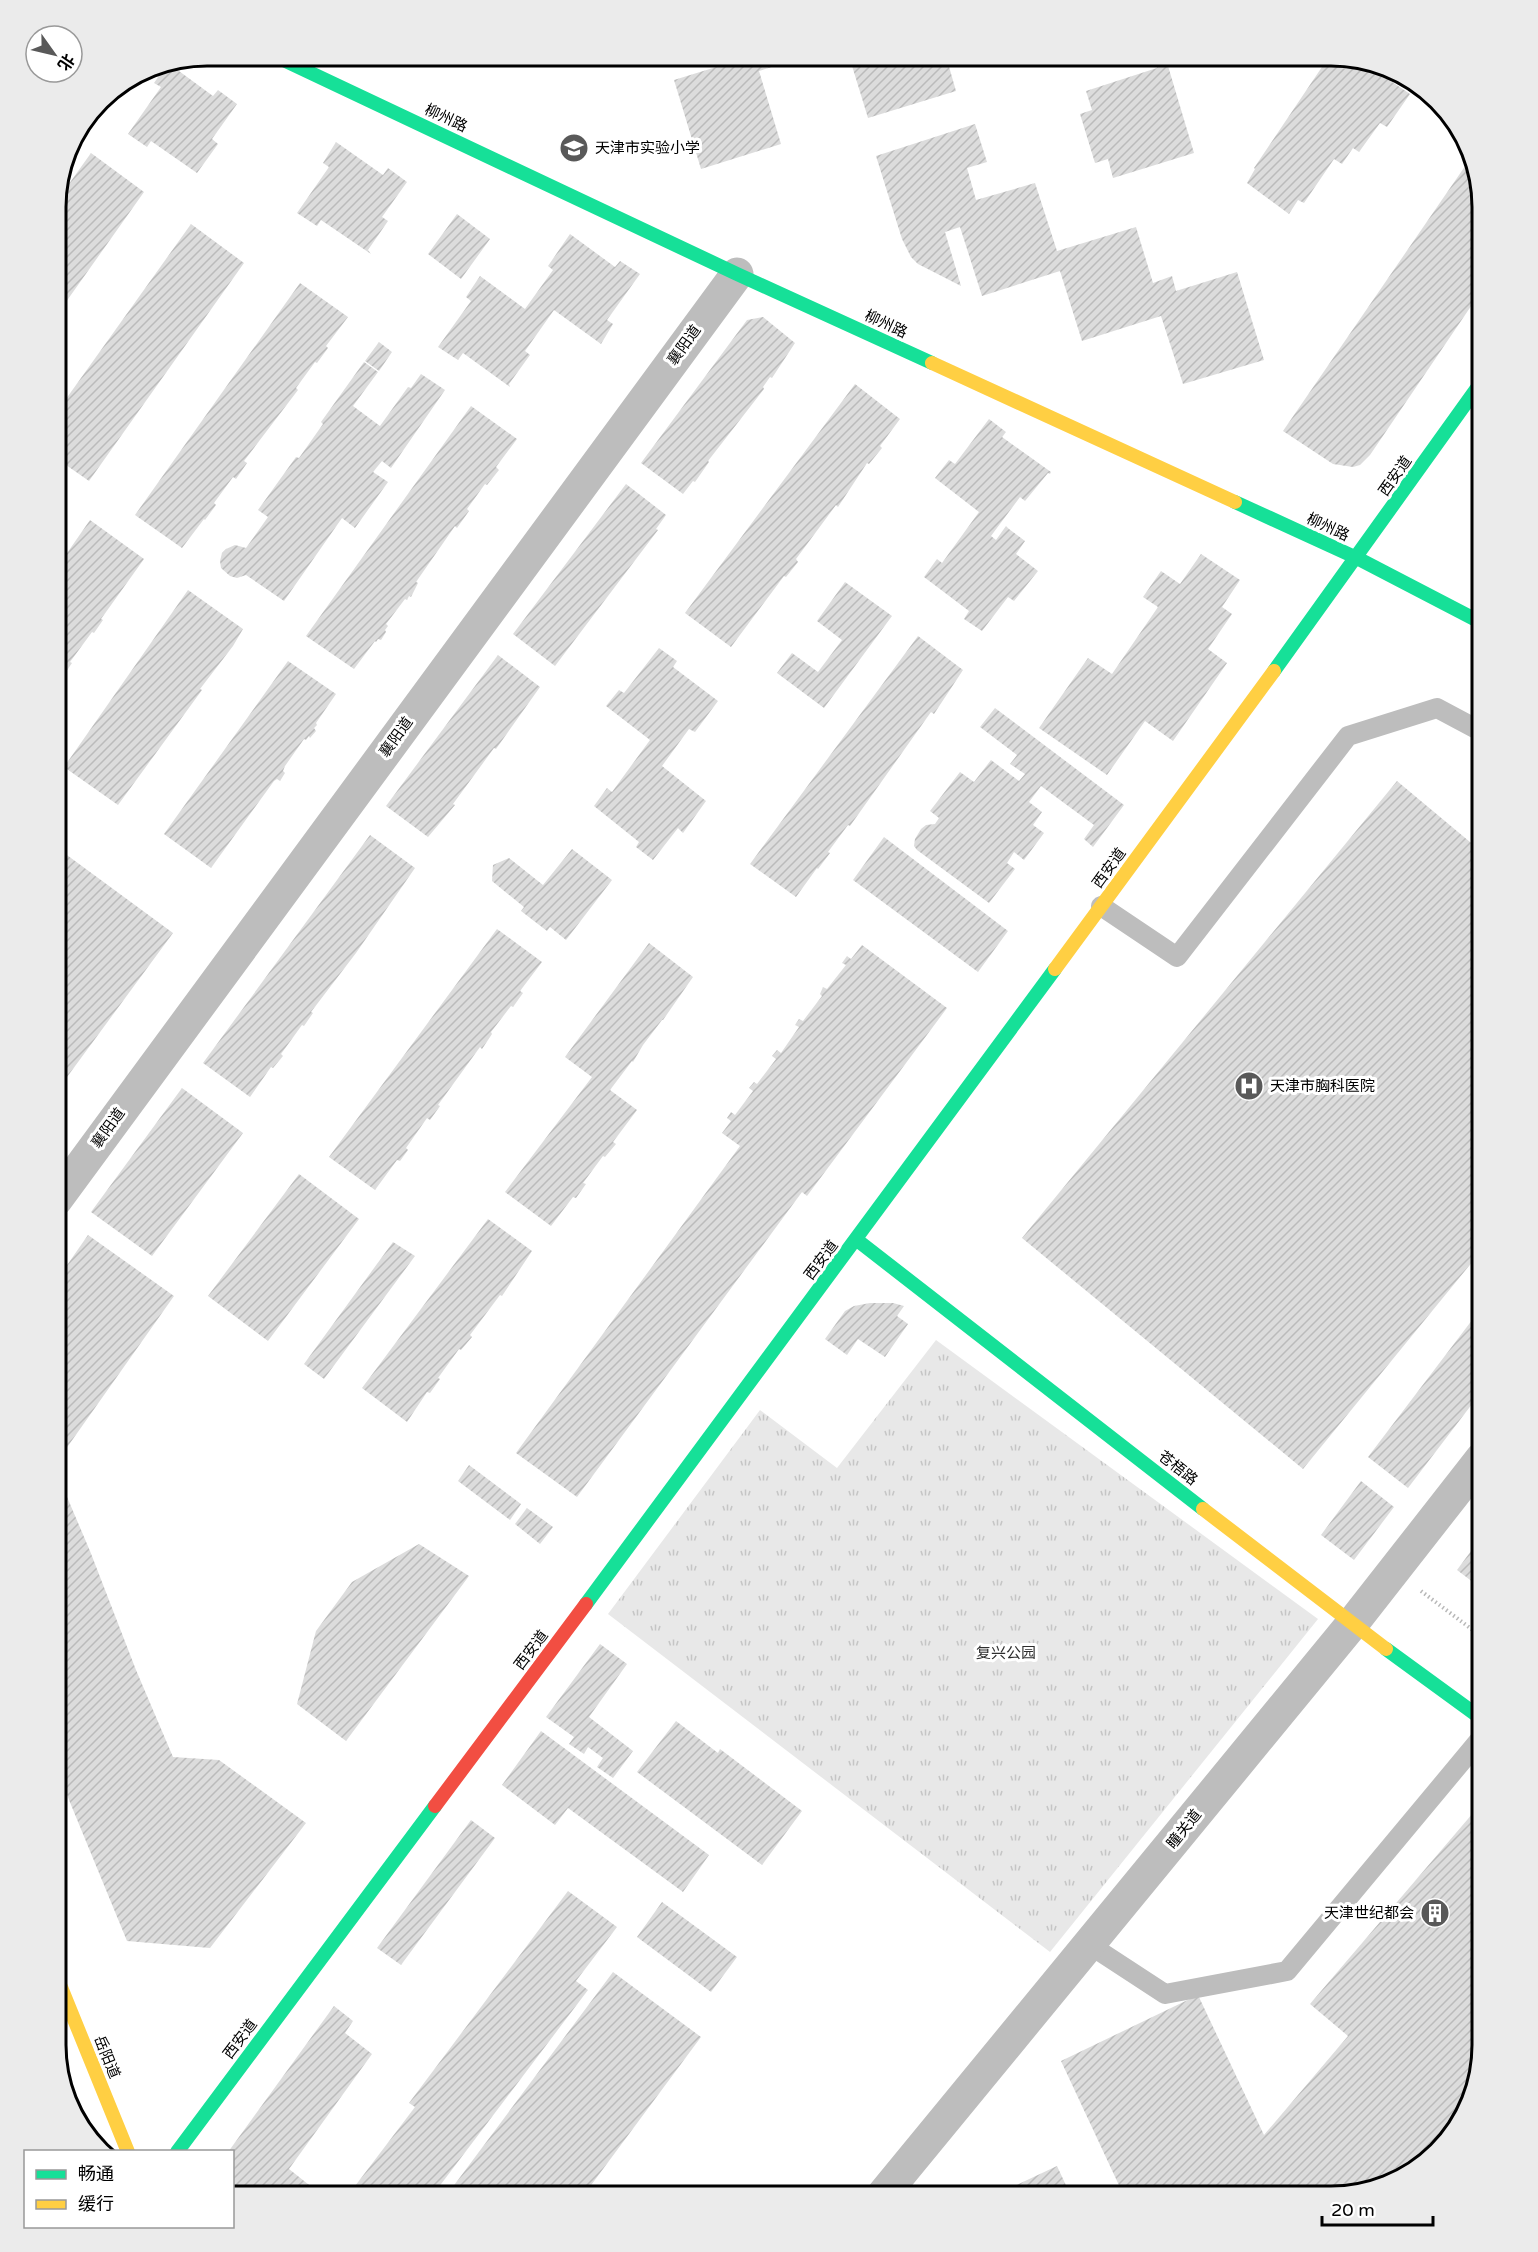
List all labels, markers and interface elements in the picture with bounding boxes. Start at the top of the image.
north arrow [24,24,84,84]
text: 北 [53,50,78,74]
street label: 柳州路 [422,100,470,136]
school or university icon: 天津市实验小学 [558,132,590,164]
place label: 天津市实验小学 [595,139,700,157]
street label: 柳州路 [862,306,910,342]
street label: 襄阳道 [663,322,705,368]
street label: 西安道 [1375,452,1415,500]
street label: 柳州路 [1304,509,1352,545]
street label: 襄阳道 [375,714,417,760]
street label: 西安道 [1088,845,1130,891]
hospital icon: 天津市胸科医院 [1233,1070,1265,1102]
place label: 天津市胸科医院 [1270,1077,1375,1095]
street label: 襄阳道 [87,1105,129,1151]
street label: 西安道 [800,1237,842,1283]
street label: 苍梧路 [1155,1447,1201,1489]
street label: 西安道 [510,1627,552,1673]
park label: 复兴公园 [976,1644,1036,1662]
street label: 瞳关道 [1163,1806,1205,1852]
building icon: 天津世纪都会 [1419,1897,1451,1929]
place label: 天津世纪都会 [1324,1904,1414,1922]
street label: 西安道 [219,2016,261,2062]
street label: 岳阳道 [90,2033,124,2081]
legend [24,2150,234,2228]
text: 畅通 [78,2163,114,2185]
scale bar [1322,2189,1433,2227]
text: 缓行 [78,2193,114,2215]
text: 20 m [1331,2199,1375,2221]

